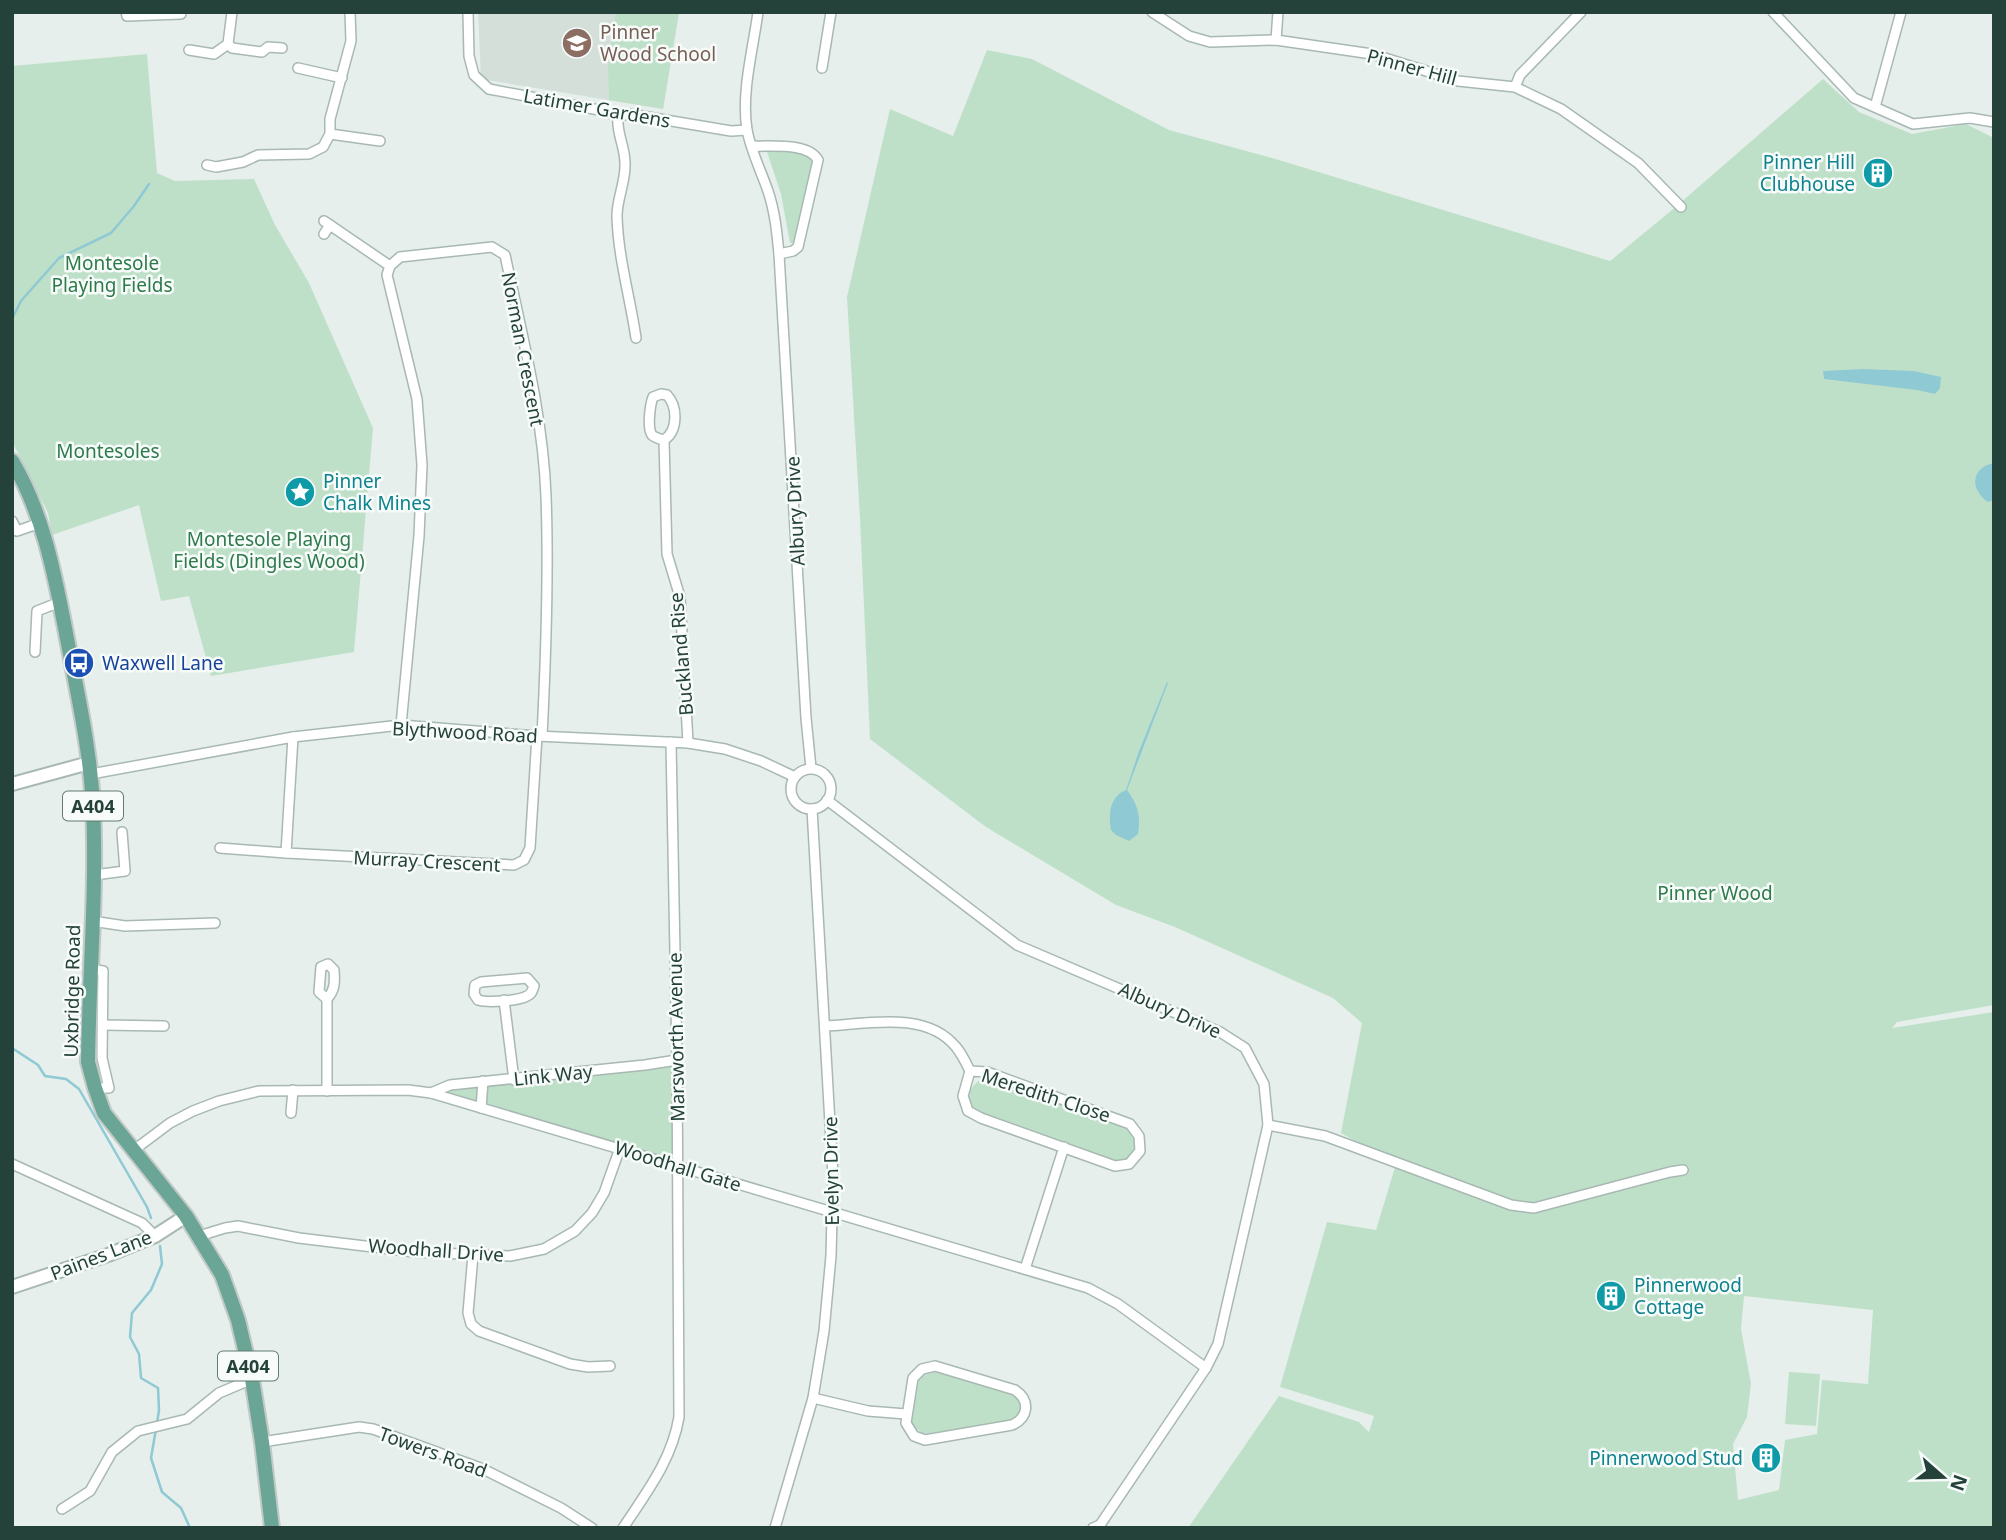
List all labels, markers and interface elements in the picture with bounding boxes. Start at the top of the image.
place label: Pinner Wood School [600,19,716,67]
school or university icon: Pinner Wood School [560,26,594,60]
street label: Pinner Hill [1364,43,1460,91]
street label: Latimer Gardens [521,82,673,134]
place label: Pinner Hill Clubhouse [1760,149,1855,197]
building icon: Pinner Hill Clubhouse [1861,156,1895,190]
park label: Montesole Playing Fields [51,250,173,298]
street label: Norman Crescent [495,270,551,428]
park label: Montesoles [56,438,160,464]
street label: Albury Drive [779,455,811,567]
place label: Pinner Chalk Mines [323,468,431,516]
place icon: Pinner Chalk Mines [283,475,317,509]
park label: Montesole Playing Fields (Dingles Wood) [173,526,365,574]
street label: Buckland Rise [663,591,699,717]
bus stop icon: Waxwell Lane [62,646,96,680]
place label: Waxwell Lane [102,650,223,676]
street label: Blythwood Road [392,715,538,749]
road number: A404 [63,792,123,820]
street label: Murray Crescent [353,844,501,878]
park label: Pinner Wood [1657,880,1773,906]
street label: Uxbridge Road [58,924,86,1058]
street label: Marsworth Avenue [662,952,690,1122]
street label: Albury Drive [1114,976,1226,1044]
street label: Link Way [512,1058,594,1092]
street label: Meredith Close [978,1062,1114,1128]
street label: Evelyn Drive [817,1116,845,1226]
street label: Woodhall Gate [611,1134,745,1198]
street label: Paines Lane [47,1224,155,1286]
street label: Woodhall Drive [367,1232,505,1268]
place label: Pinnerwood Cottage [1634,1272,1742,1320]
building icon: Pinnerwood Cottage [1594,1279,1628,1313]
road number: A404 [218,1352,278,1380]
street label: Towers Road [375,1420,491,1484]
building icon: Pinnerwood Stud [1749,1441,1783,1475]
north arrow [1908,1442,1978,1512]
place label: Pinnerwood Stud [1589,1445,1743,1471]
text: N [1944,1471,1974,1495]

